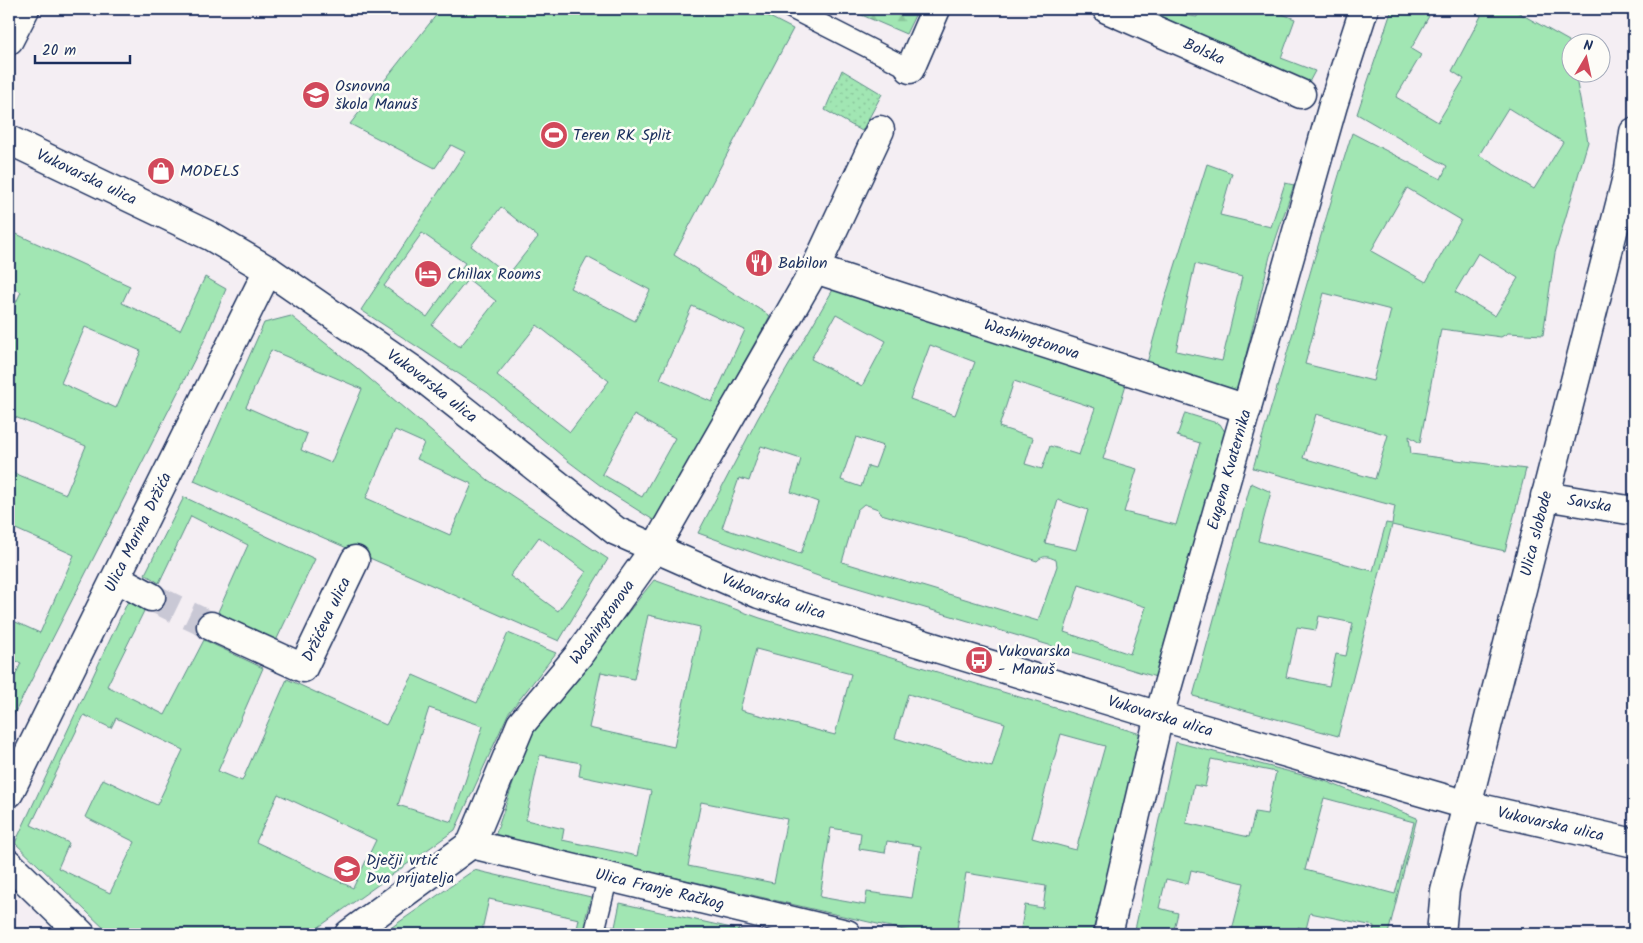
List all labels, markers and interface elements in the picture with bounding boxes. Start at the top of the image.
street label: Bolska [1179,31,1229,72]
scale bar [35,32,130,64]
north arrow [1560,32,1610,82]
text: N [1582,35,1594,58]
text: 20 m [42,39,76,63]
place label: Osnovna škola Manuš [335,74,419,117]
school or university icon: Osnovna škola Manuš [301,80,331,110]
sports icon: Teren RK Split [539,120,569,150]
place label: Teren RK Split [573,123,672,148]
street label: Vukovarska ulica [32,142,141,212]
shop icon: MODELS [146,156,176,186]
place label: MODELS [180,159,240,184]
restaurant icon: Babilon [744,248,774,278]
place label: Babilon [778,251,828,276]
hotel icon: Chillax Rooms [413,259,443,289]
place label: Chillax Rooms [447,262,541,287]
street label: Washingtonova [981,312,1083,366]
street label: Vukovarska ulica [382,343,483,429]
street label: Eugena Kvaternika [1200,407,1258,533]
street label: Ulica Marina Držića [98,468,178,597]
street label: Savska [1565,487,1613,520]
street label: Ulica slobode [1513,488,1559,579]
street label: Vukovarska ulica [717,566,829,626]
street label: Držićeva ulica [295,573,357,666]
street label: Washingtonova [563,575,641,670]
place label: Vukovarska - Manuš [998,639,1070,682]
bus stop icon: Vukovarska - Manuš [964,645,994,675]
street label: Vukovarska ulica [1105,689,1216,743]
street label: Vukovarska ulica [1495,800,1606,848]
place label: Dječji vrtić Dva prijatelja [366,848,454,891]
school or university icon: Dječji vrtić Dva prijatelja [332,854,362,884]
street label: Ulica Franje Račkog [592,862,727,917]

